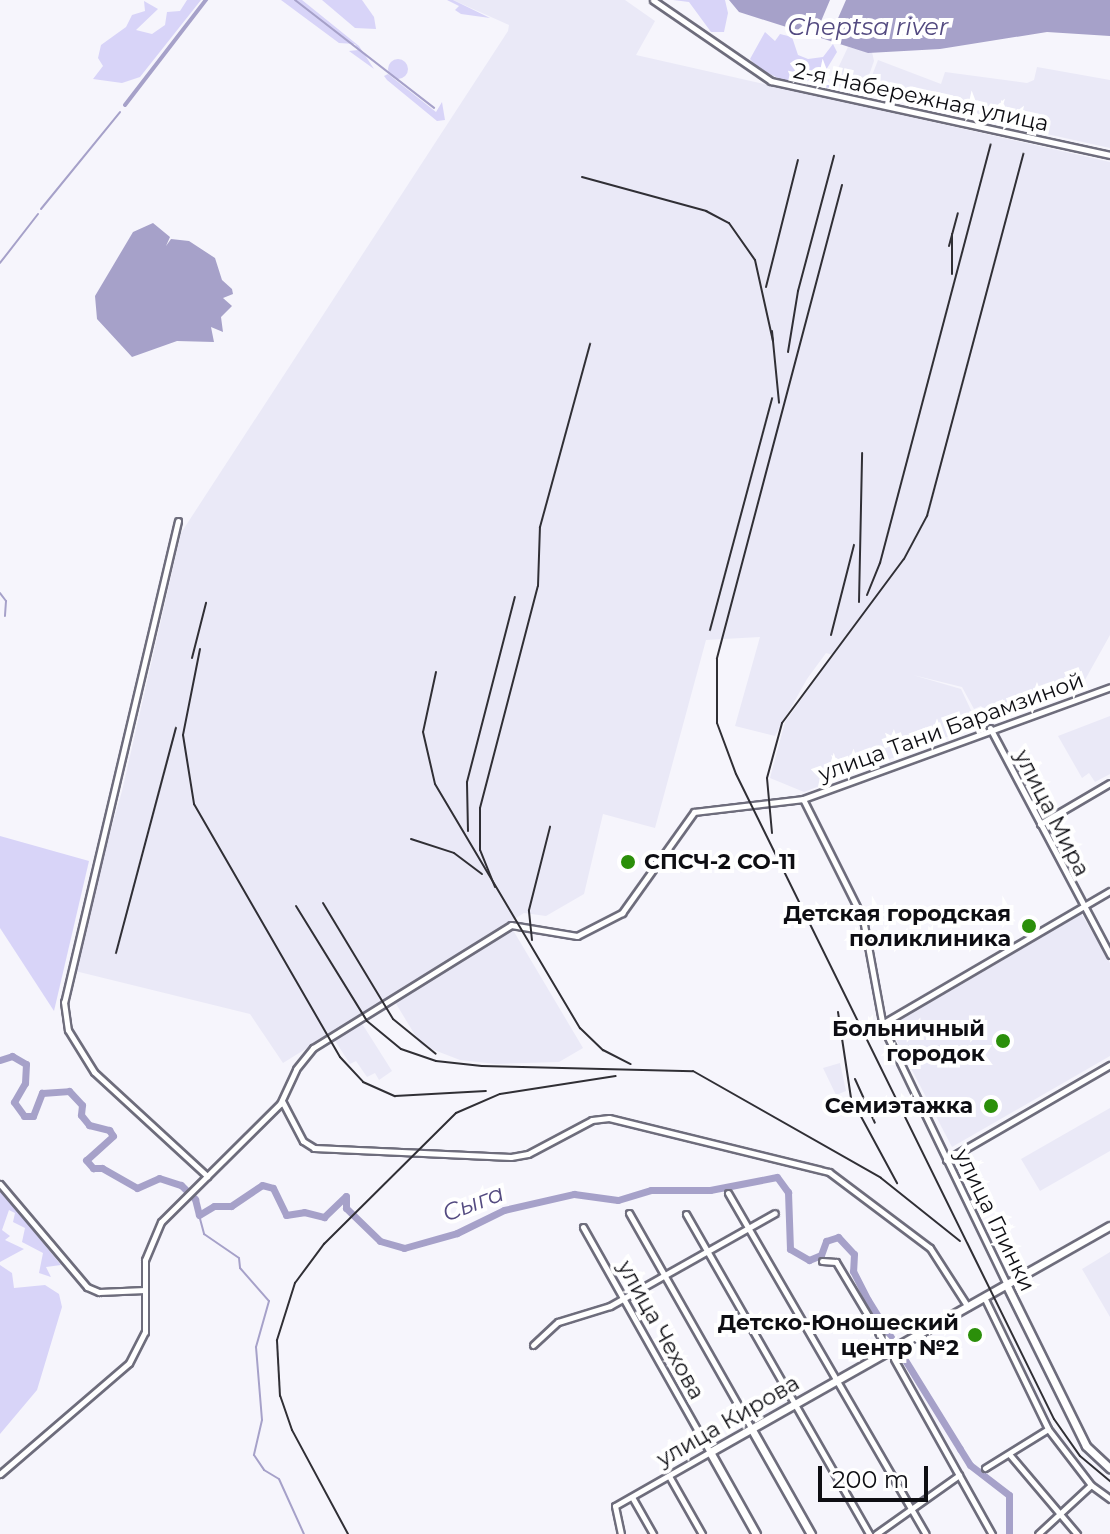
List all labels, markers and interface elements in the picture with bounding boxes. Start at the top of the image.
water label: Cheptsa river [788,13,948,41]
street label: 2-я Набережная улица [791,57,1051,137]
street label: улица Тани Барамзиной [815,667,1087,787]
street label: улица Мира [1009,745,1095,881]
place label: СПСЧ-2 СО-11 [644,849,796,875]
marker: СПСЧ-2 СО-11 [619,853,637,871]
place label: Детская городская поликлиника [783,900,1011,952]
marker: Детская городская поликлиника [1018,915,1040,937]
place label: Больничный городок [832,1015,985,1066]
marker: Больничный городок [992,1030,1014,1052]
place label: Семиэтажка [825,1093,973,1119]
marker: Семиэтажка [980,1095,1002,1117]
street label: улица Глинки [949,1144,1041,1296]
water label: Сыга [438,1178,508,1228]
street label: улица Чехова [612,1256,710,1404]
place label: Детско-Юношеский центр №2 [718,1309,959,1360]
marker: Детско-Юношеский центр №2 [966,1326,984,1344]
street label: улица Кирова [652,1370,804,1472]
scale bar [822,1450,932,1500]
text: 200 m [832,1465,909,1494]

